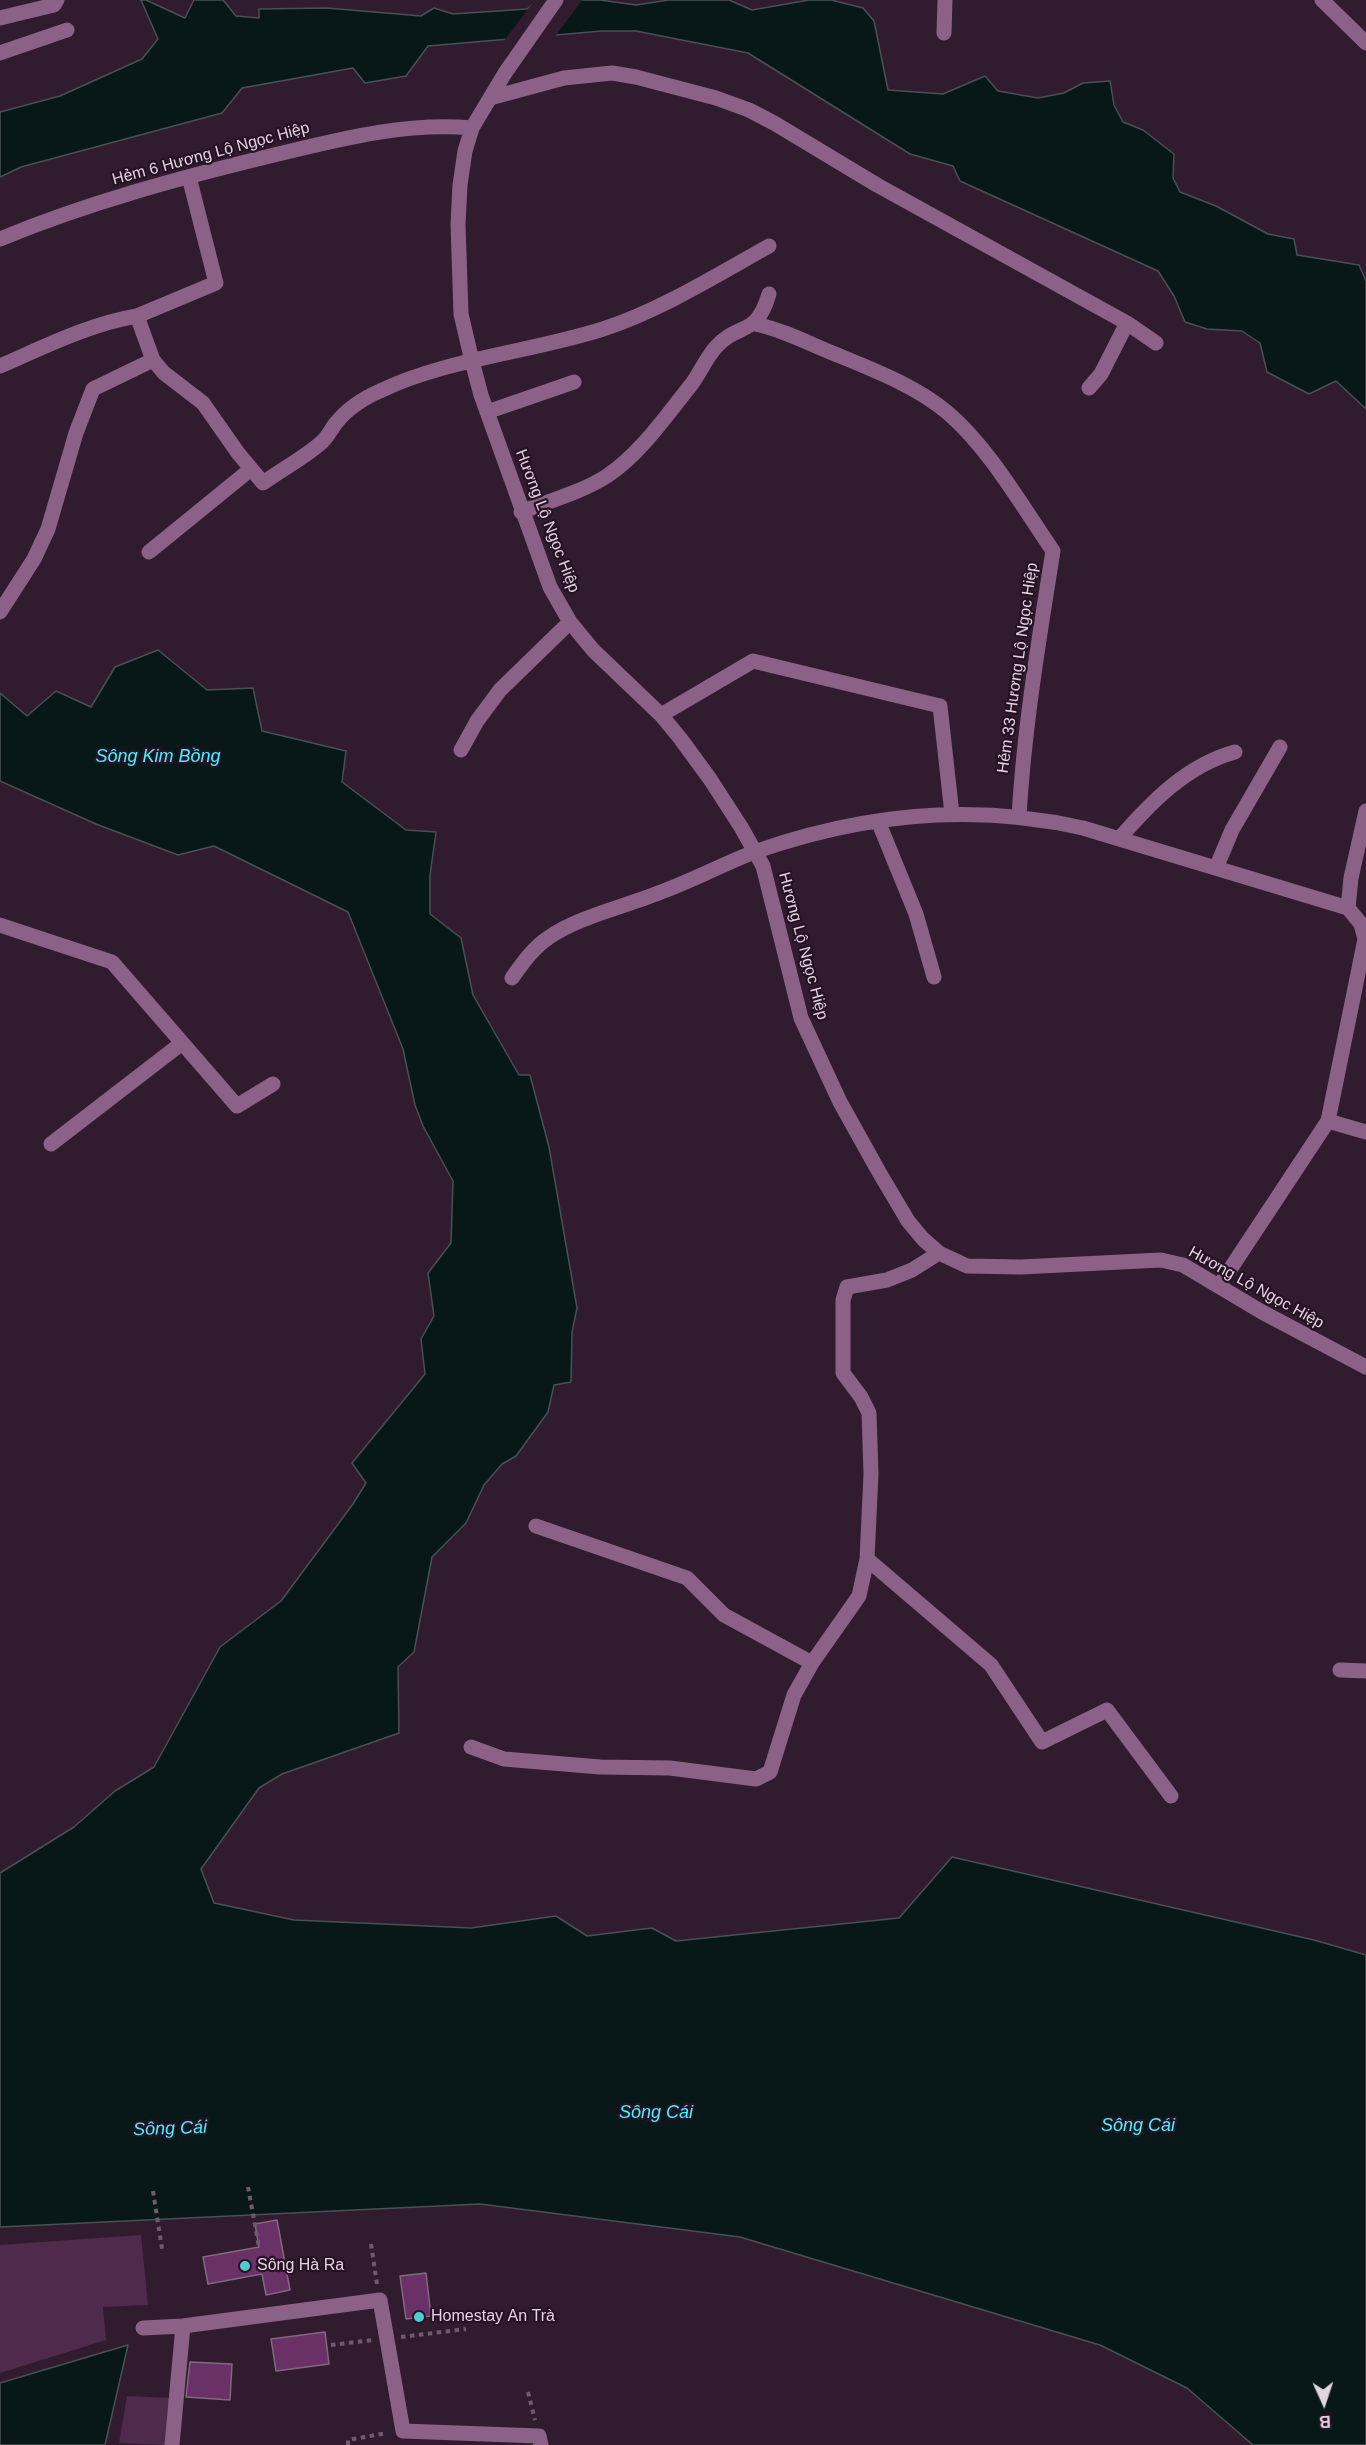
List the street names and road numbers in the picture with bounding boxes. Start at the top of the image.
street label: Hẻm 6 Hương Lộ Ngọc Hiệp [110,118,312,190]
street label: Hương Lộ Ngọc Hiệp [511,447,583,595]
street label: Hẻm 33 Hương Lộ Ngọc Hiệp [994,561,1042,775]
street label: Hương Lộ Ngọc Hiệp [774,870,832,1022]
street label: Hương Lộ Ngọc Hiệp [1185,1243,1327,1333]

